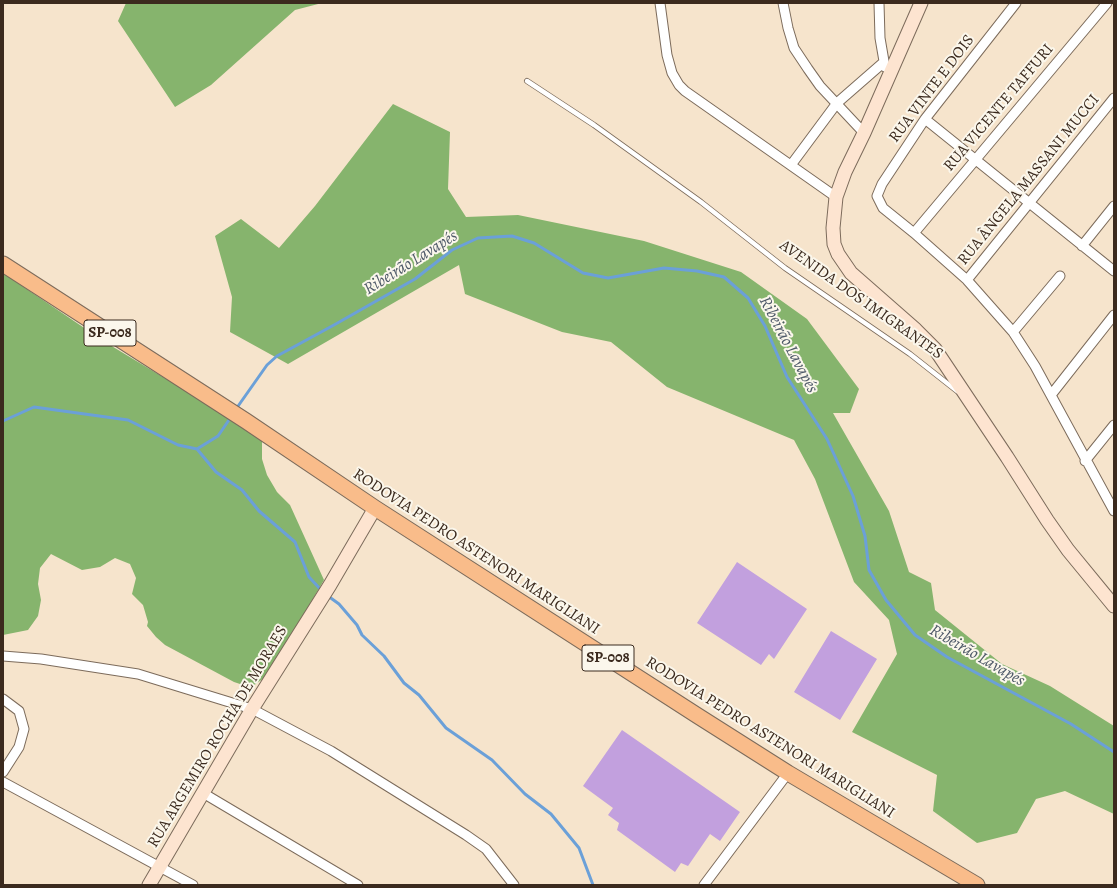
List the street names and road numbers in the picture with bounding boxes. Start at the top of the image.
street label: RUA VINTE E DOIS [885,31,979,147]
street label: RUA VICENTE TAFFURI [940,40,1058,176]
street label: RUA ÂNGELA MASSANI MUCCI [954,91,1104,269]
street label: AVENIDA DOS IMIGRANTES [775,236,947,364]
road number: SP-008 [84,320,136,346]
street label: RODOVIA PEDRO ASTENORI MARIGLIANI [349,465,603,639]
street label: RUA ARGEMIRO ROCHA DE MORAES [144,623,292,851]
road number: SP-008 [582,645,634,671]
street label: RODOVIA PEDRO ASTENORI MARIGLIANI [642,653,898,823]

